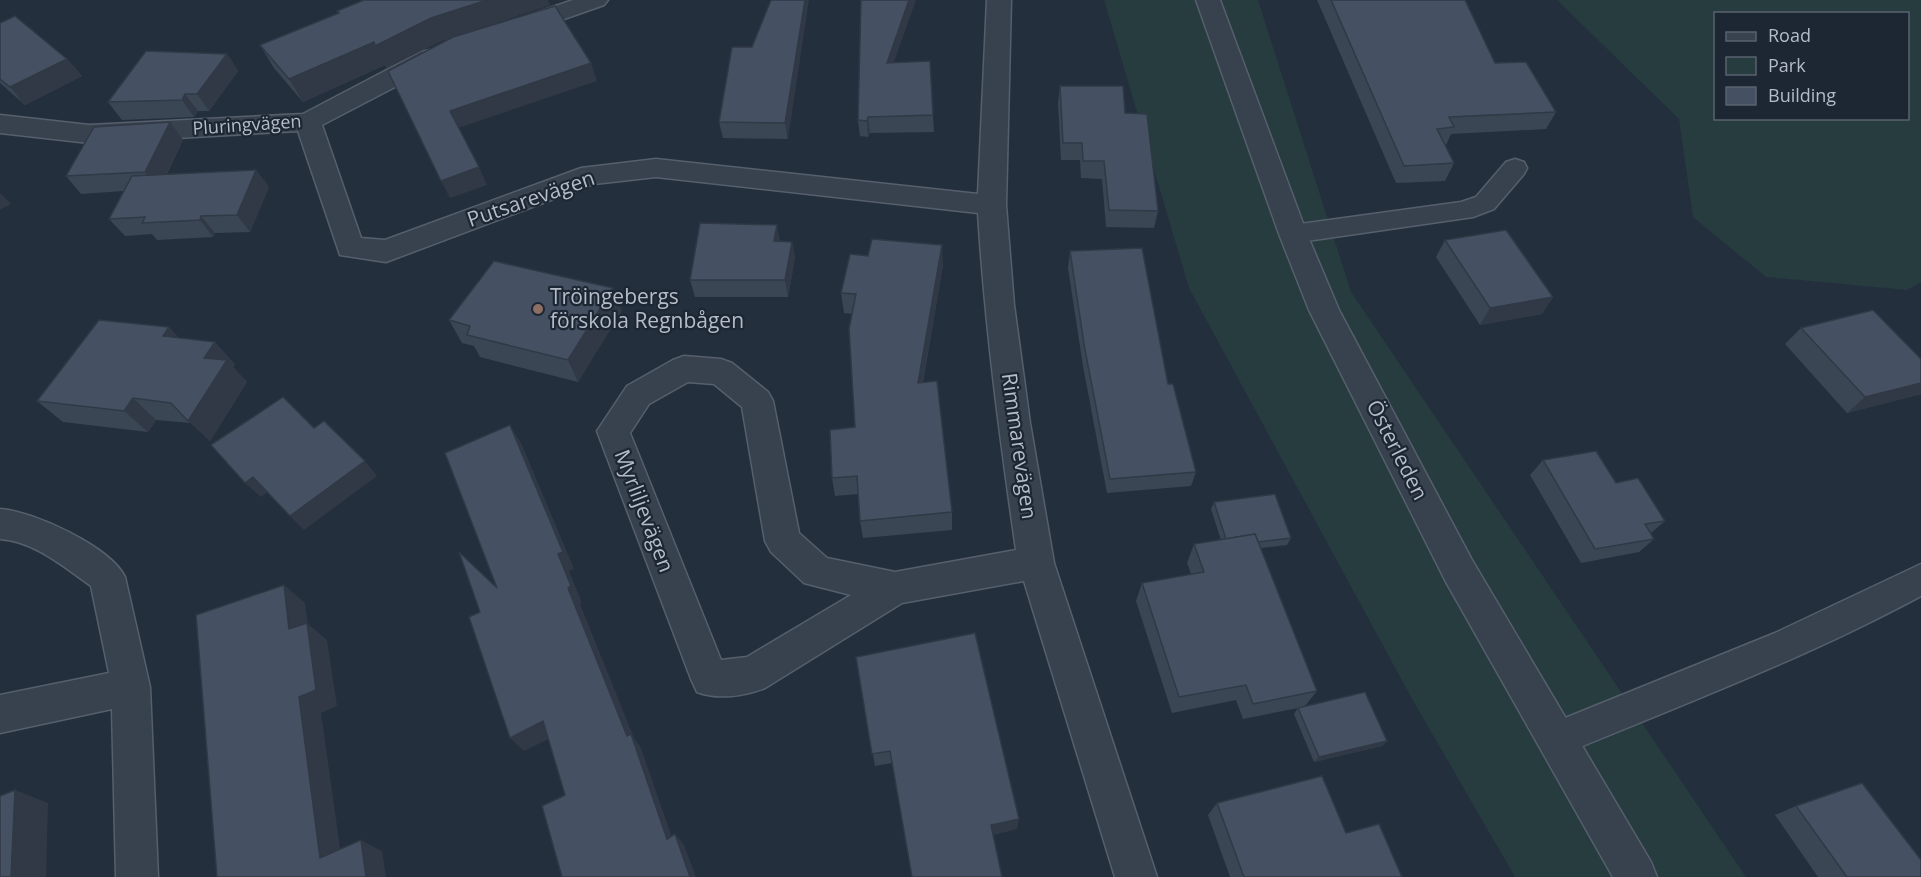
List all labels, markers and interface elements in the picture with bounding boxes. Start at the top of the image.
legend [1714,12,1909,120]
text: Road [1768,23,1811,47]
text: Park [1768,53,1806,77]
text: Building [1768,83,1836,107]
street label: Pluringvägen [192,108,302,140]
street label: Putsarevägen [463,163,598,233]
place label: Tröingebergs förskola Regnbågen [550,282,744,334]
marker: Tröingebergs förskola Regnbågen [531,302,545,316]
street label: Rimmarevägen [996,371,1044,521]
street label: Österleden [1361,395,1435,504]
street label: Myrliljevägen [609,445,681,576]

